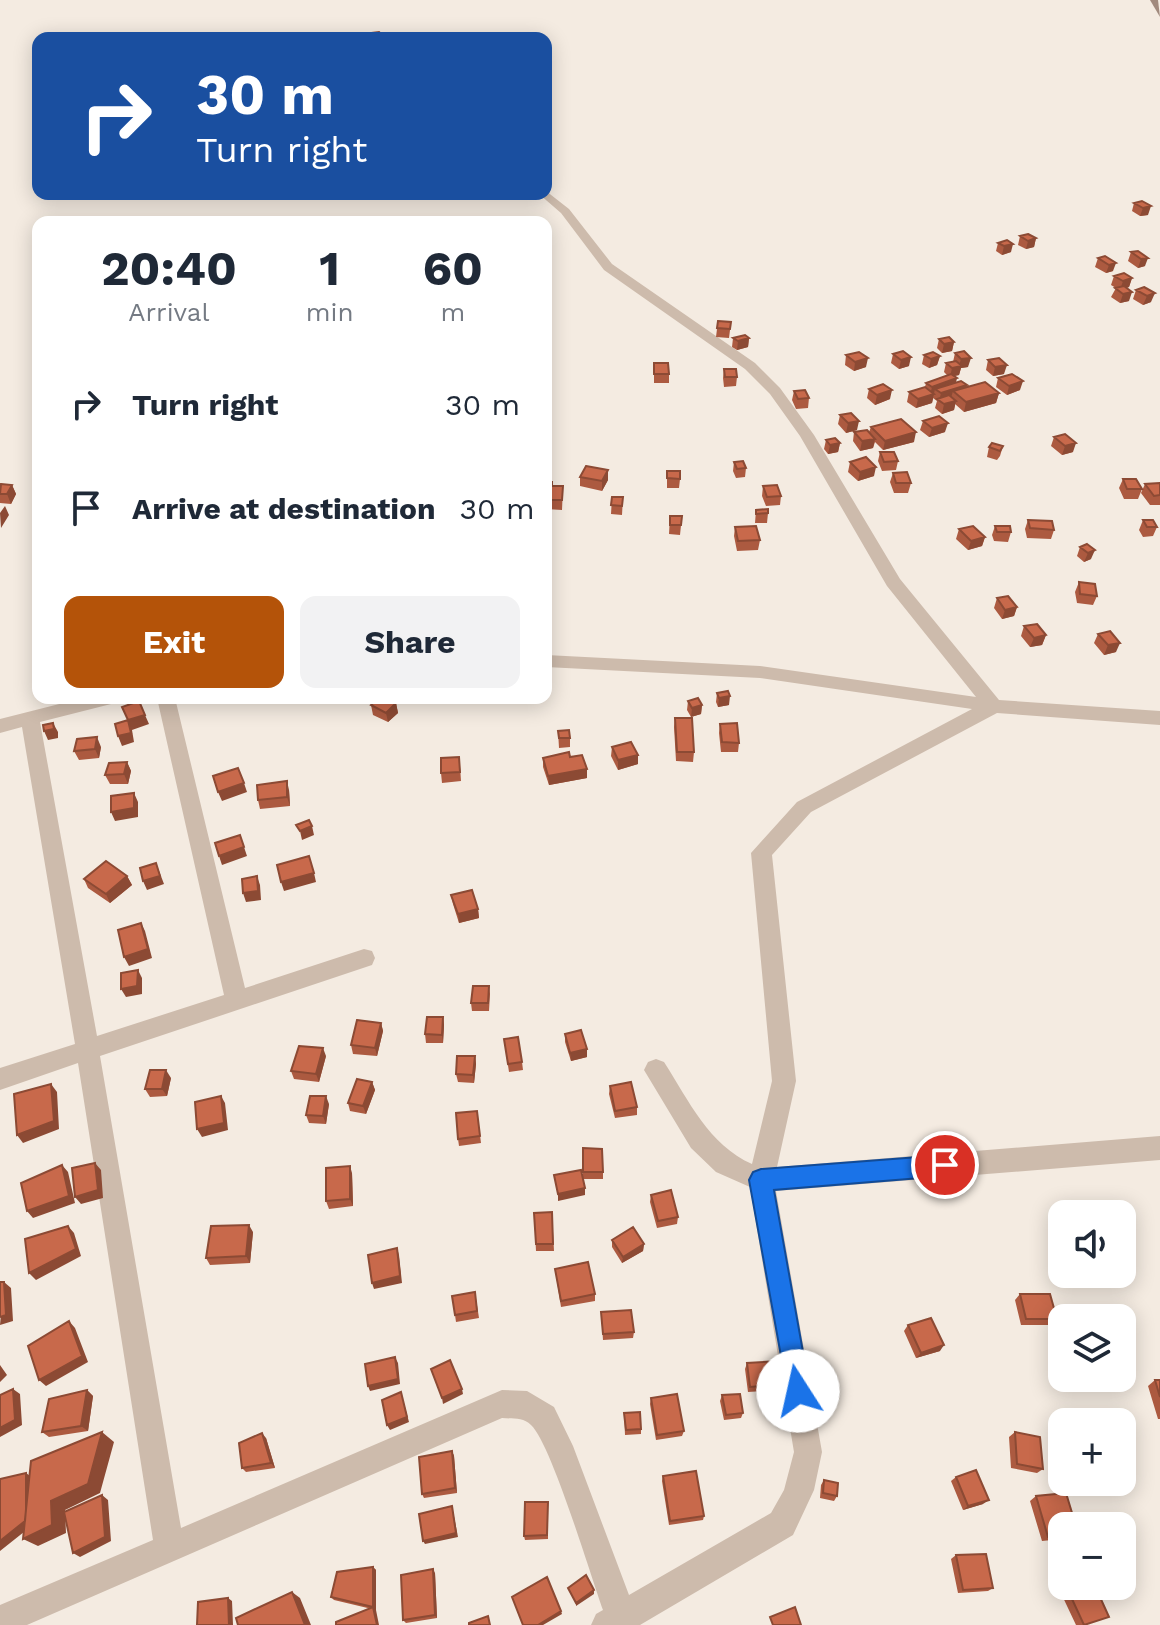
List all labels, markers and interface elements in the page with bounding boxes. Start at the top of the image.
text: 30 m [196,62,334,128]
icon: right [64,64,168,168]
text: Turn right [196,129,367,171]
text: 20:40 [101,240,237,297]
text: 1 [319,240,340,297]
text: 60 [423,240,483,297]
text: Arrival [128,297,209,327]
text: min [306,297,354,327]
text: m [440,297,465,327]
icon: right [64,382,108,426]
text: Turn right [132,387,278,422]
text: 30 m [445,387,520,422]
icon: arrive [64,486,108,530]
text: Arrive at destination [132,491,436,526]
text: 30 m [460,491,535,526]
button: Exit [64,596,284,688]
button: Share [300,596,520,688]
pin [911,1131,979,1199]
icon: arrive [923,1143,967,1187]
map controls [1048,1200,1136,1600]
button: sound [1048,1200,1136,1288]
button: layers [1048,1304,1136,1392]
position arrow [756,1349,840,1433]
button: + [1048,1408,1136,1496]
button: − [1048,1512,1136,1600]

